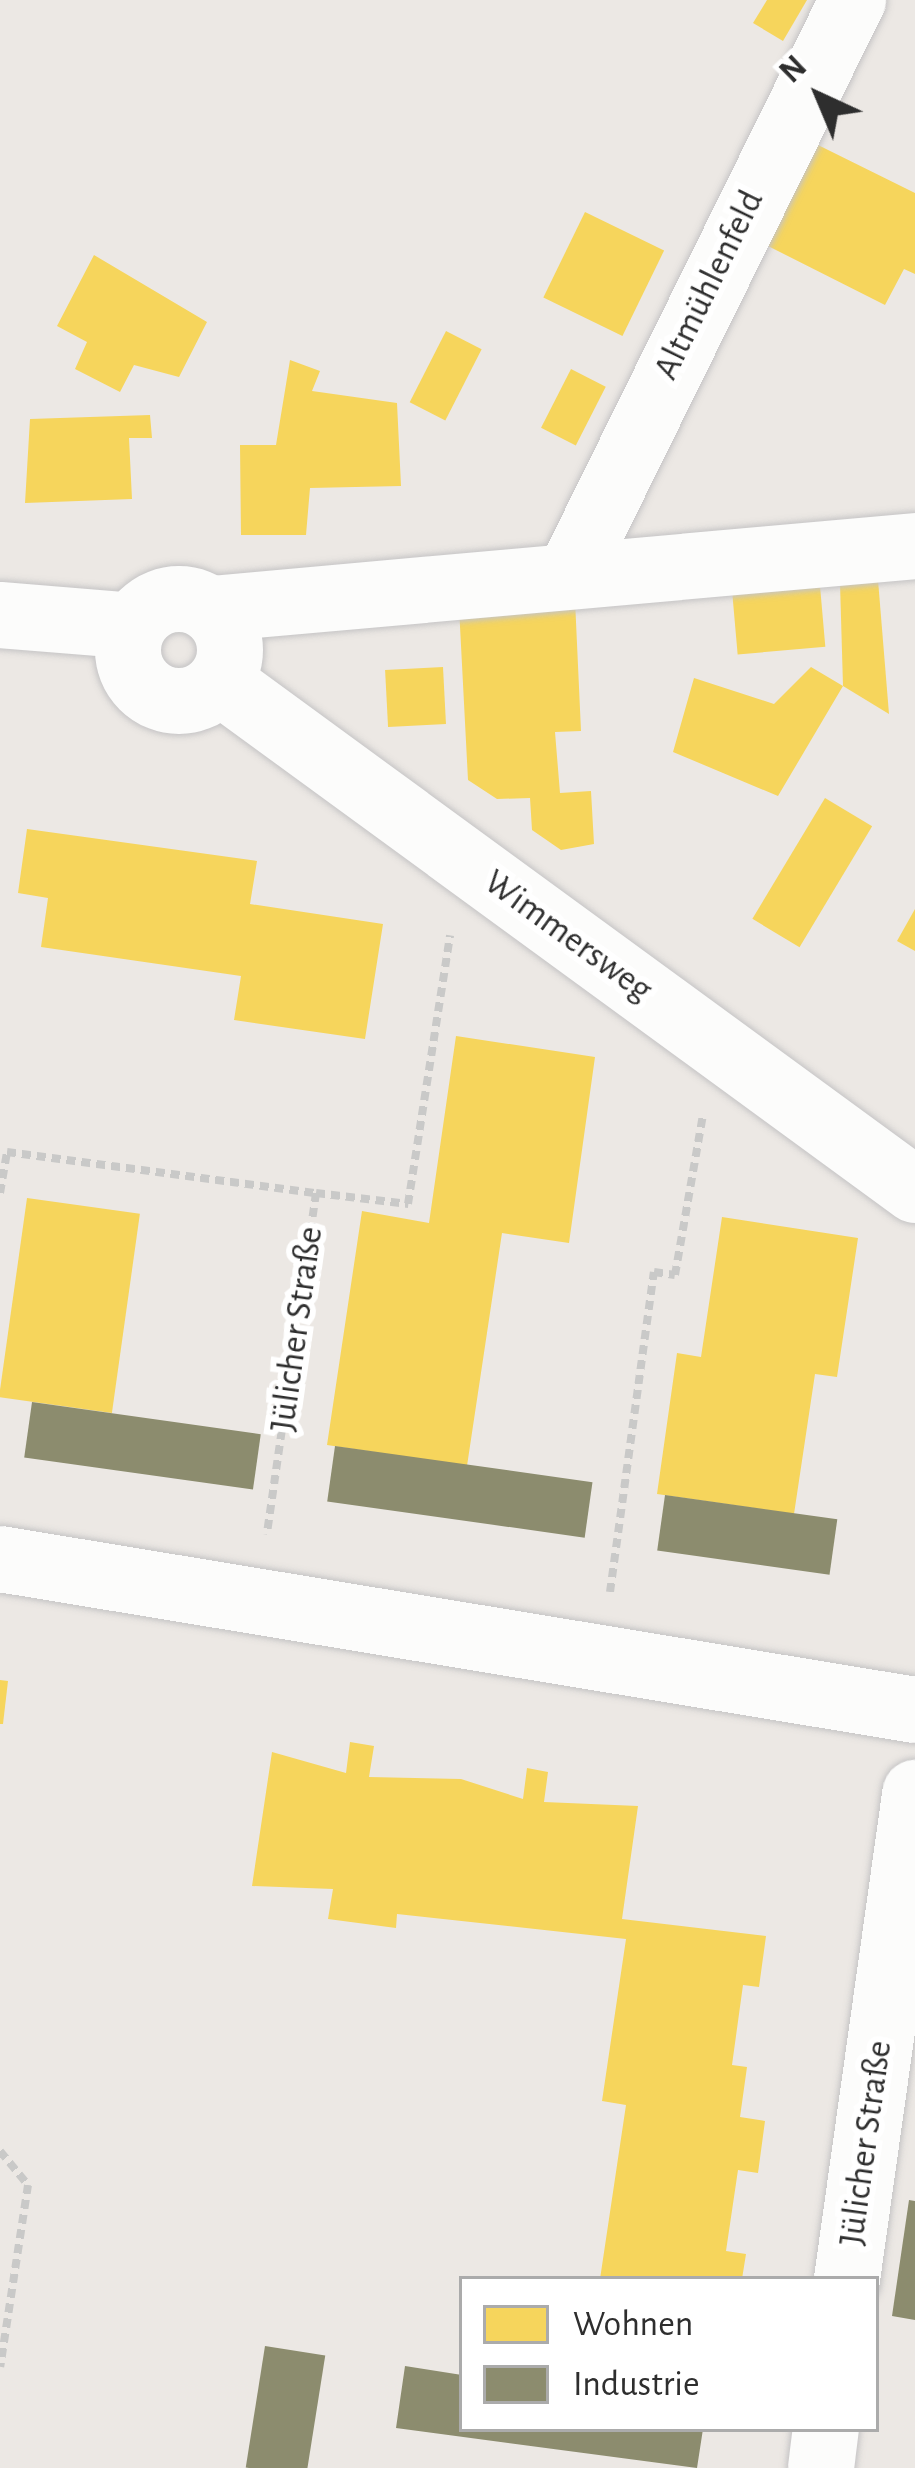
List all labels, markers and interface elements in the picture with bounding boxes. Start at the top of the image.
north arrow [759,36,879,156]
text: N [774,50,813,90]
street label: Altmühlenfeld [645,183,773,387]
street label: Wimmersweg [476,861,660,1011]
street label: Jülicher Straße [261,1224,333,1434]
street label: Jülicher Straße [830,2038,902,2248]
legend [459,2276,879,2432]
text: Wohnen [573,2306,693,2342]
text: Industrie [573,2366,700,2402]

